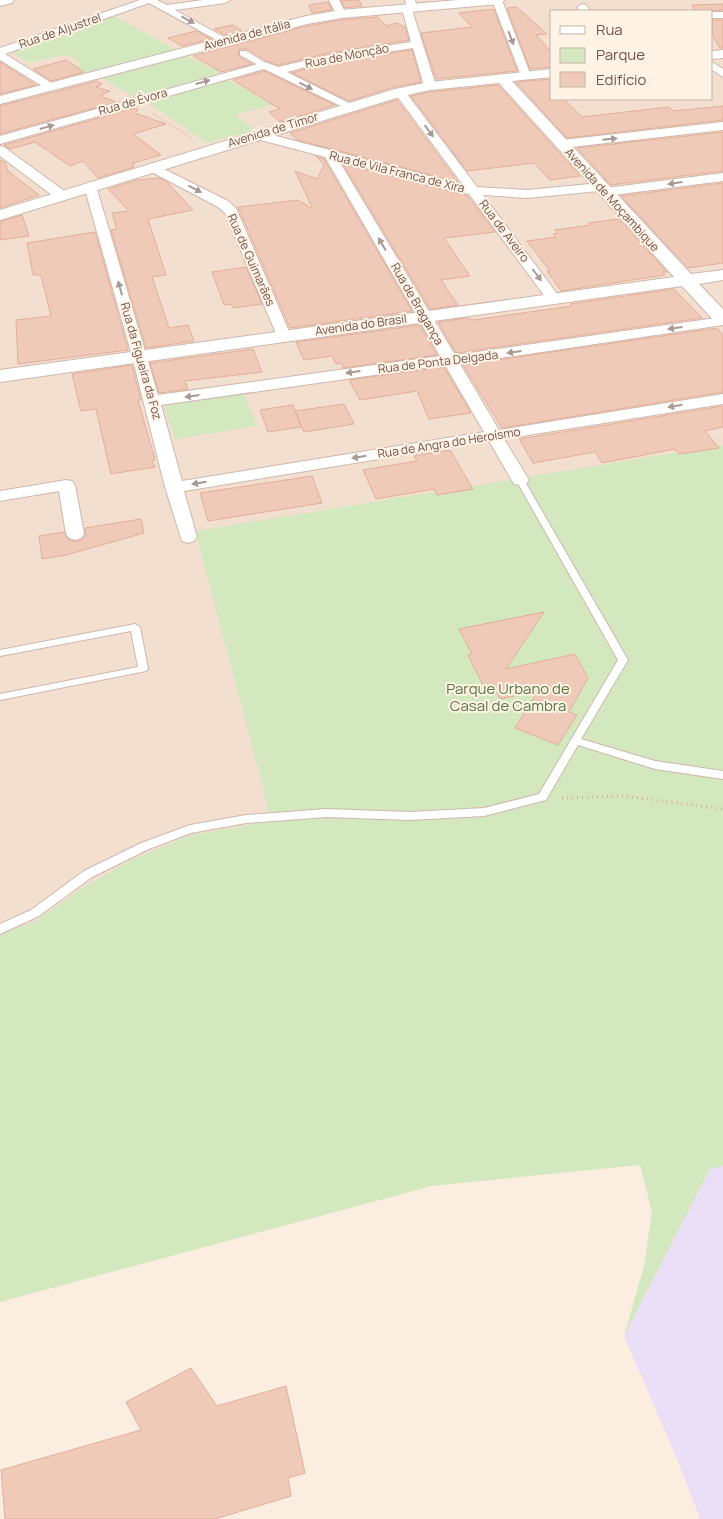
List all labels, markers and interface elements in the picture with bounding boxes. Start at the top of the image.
street label: Rua de Aljustrel [16,8,103,53]
legend [550,10,713,100]
street label: Avenida de Itália [202,15,292,54]
one-way arrow [181,16,195,24]
text: Rua [596,19,623,40]
one-way arrow [507,31,515,46]
street label: Rua de Monção [304,39,390,72]
text: Parque [596,44,645,65]
text: Edifício [596,69,647,90]
one-way arrow [196,78,211,86]
one-way arrow [299,82,313,90]
street label: Rua de Évora [96,84,169,119]
street label: Avenida de Timor [225,107,321,151]
one-way arrow [39,122,54,130]
one-way arrow [424,124,434,138]
one-way arrow [602,135,618,143]
street label: Avenida de Moçambique [561,144,664,255]
street label: Rua de Vila Franca de Xira [328,146,467,197]
one-way arrow [666,179,682,187]
one-way arrow [188,185,202,193]
street label: Rua de Aveiro [475,196,534,266]
street label: Rua de Guimarães [223,211,279,309]
one-way arrow [378,238,387,251]
street label: Rua de Bragança [387,259,448,348]
one-way arrow [531,268,542,281]
one-way arrow [115,281,123,296]
street label: Rua da Figueira da Foz [117,300,166,421]
street label: Avenida do Brasil [314,310,408,339]
one-way arrow [666,324,682,332]
street label: Rua de Ponta Delgada [377,346,499,377]
one-way arrow [506,348,522,356]
one-way arrow [345,369,361,377]
one-way arrow [184,392,200,400]
one-way arrow [667,403,683,411]
street label: Rua de Angra do Heroísmo [376,423,522,462]
one-way arrow [351,454,367,462]
one-way arrow [190,480,206,488]
park label: Parque Urbano de Casal de Cambra [446,678,570,716]

